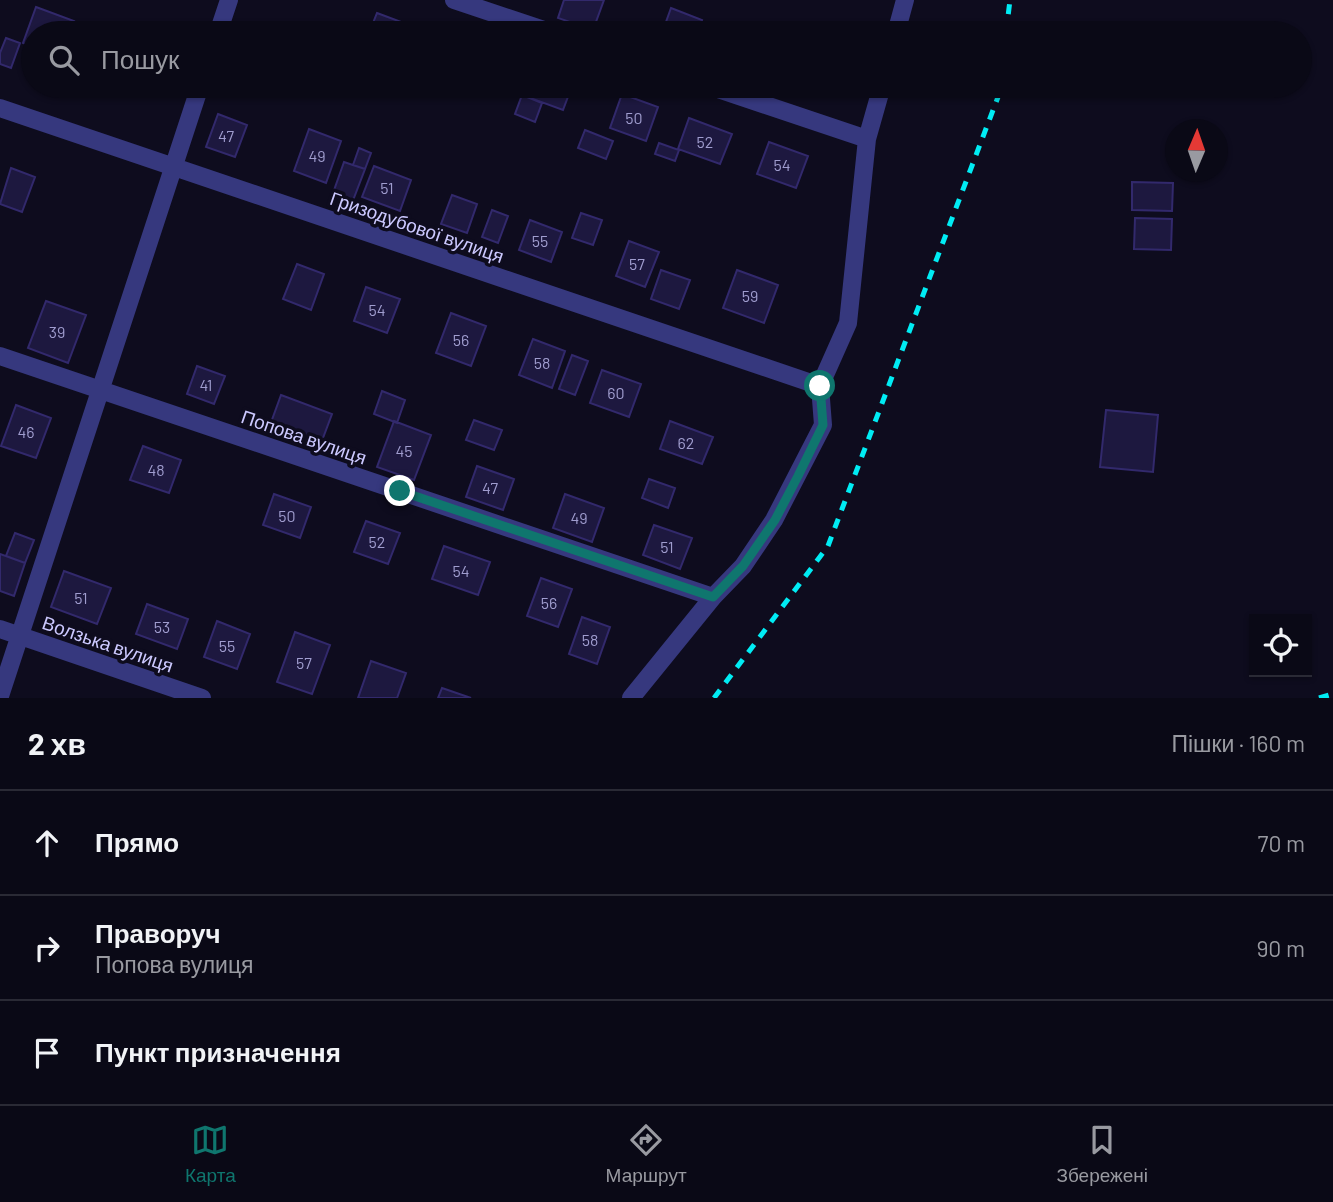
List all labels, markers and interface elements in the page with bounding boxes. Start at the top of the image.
search box [21,21,1312,98]
icon: search [45,41,83,79]
text: Пошук [101,43,179,74]
house number: 50 [625,108,643,127]
north arrow [1165,119,1228,182]
house number: 47 [218,126,234,145]
house number: 52 [697,132,713,151]
house number: 49 [308,146,326,165]
house number: 54 [773,155,791,174]
house number: 51 [380,178,394,197]
street label: Гризодубової вулиця [327,186,507,267]
house number: 55 [532,231,548,250]
house number: 57 [629,254,645,273]
house number: 59 [742,286,758,305]
house number: 54 [368,300,386,319]
house number: 39 [49,322,65,341]
house number: 56 [453,330,469,349]
house number: 58 [534,353,550,372]
route start [804,370,835,401]
house number: 41 [200,375,212,394]
house number: 60 [607,383,625,402]
street label: Попова вулиця [239,404,370,469]
house number: 46 [17,422,35,441]
house number: 62 [678,433,694,452]
house number: 45 [395,441,413,460]
house number: 48 [147,460,165,479]
route end [384,475,415,506]
house number: 47 [482,478,498,497]
house number: 50 [278,506,296,525]
house number: 49 [570,508,588,527]
house number: 52 [369,532,385,551]
house number: 51 [660,537,674,556]
house number: 54 [452,561,470,580]
house number: 51 [74,588,88,607]
house number: 56 [541,593,557,612]
street label: Волзька вулиця [40,610,177,677]
map controls [1249,614,1312,677]
button: locate [1249,614,1312,677]
house number: 53 [154,617,170,636]
house number: 58 [582,630,598,649]
house number: 55 [219,636,235,655]
house number: 57 [296,653,312,672]
text: 2 хв [28,725,86,761]
text: Пішки · 160 m [1171,729,1305,757]
icon: ahead [28,824,66,862]
text: Прямо [95,826,179,857]
text: 70 m [1258,829,1305,857]
text: Праворуч [95,917,221,948]
icon: right [28,929,66,967]
text: 90 m [1256,934,1305,962]
text: Попова вулиця [95,950,254,978]
icon: arrive [28,1034,66,1072]
text: Пункт призначення [95,1036,341,1067]
tab: Карта [185,1121,236,1187]
tab: Маршрут [606,1121,687,1187]
tab: Збережені [1056,1121,1148,1187]

